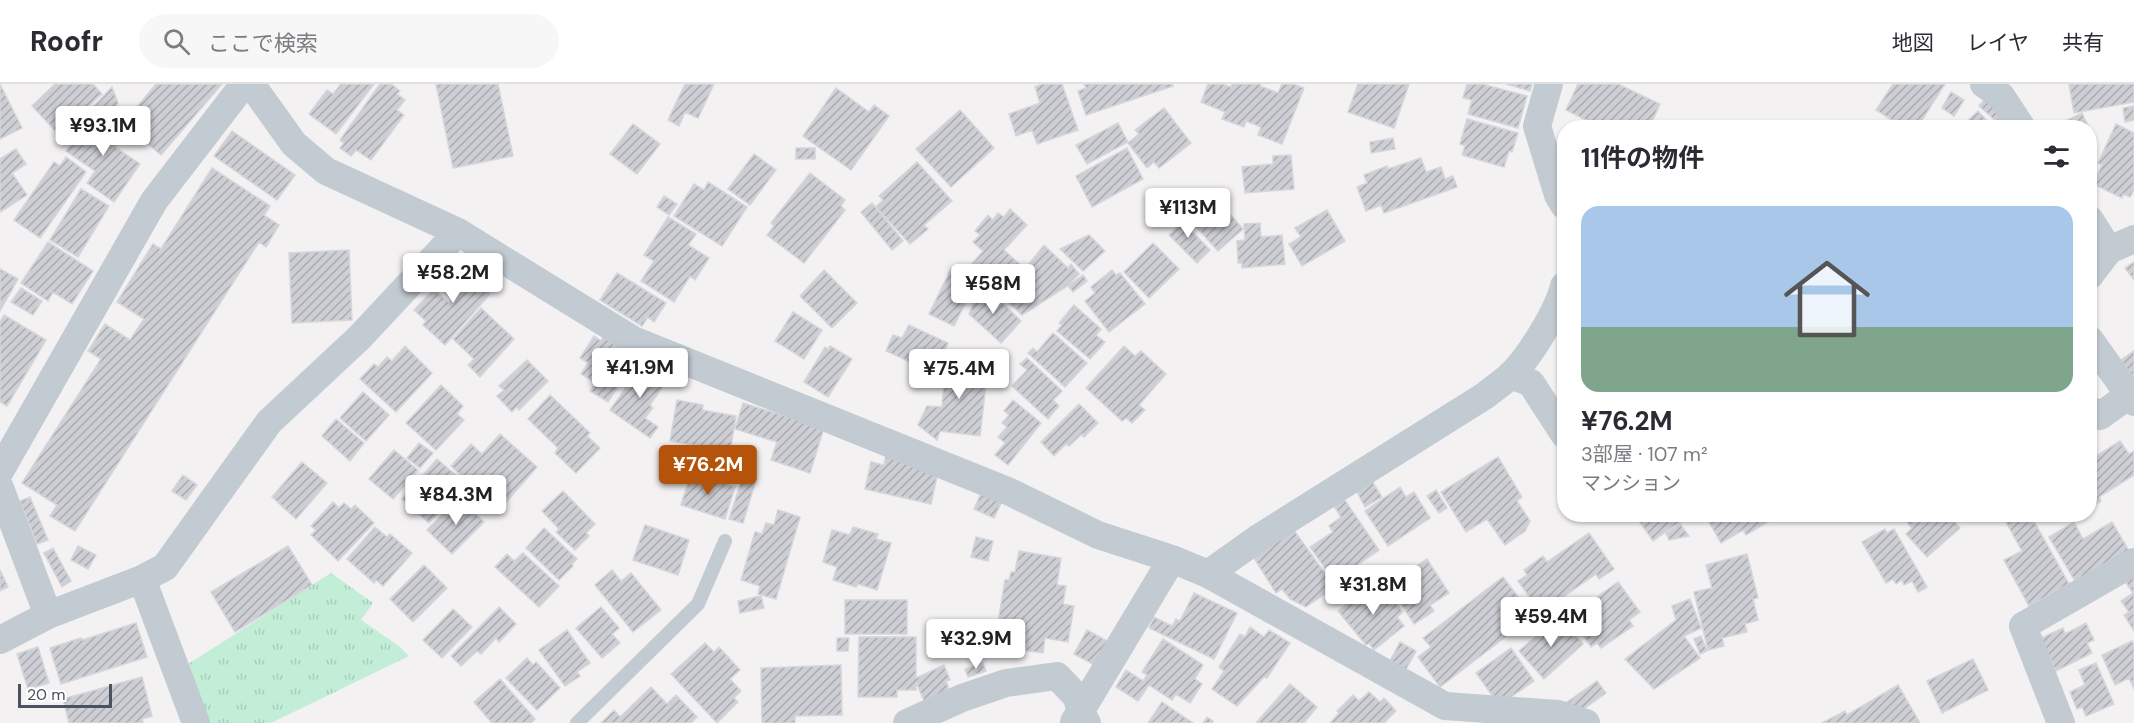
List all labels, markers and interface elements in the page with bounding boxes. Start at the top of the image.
search box [139,14,559,68]
text: Roofr [30,23,103,60]
icon: search [160,25,193,58]
text: ここで検索 [208,29,318,58]
text: 地図 [1892,29,1934,57]
text: レイヤ [1967,29,2029,57]
text: 共有 [2062,29,2104,57]
pin: ¥93.1M [54,106,152,157]
text: ¥93.1M [70,112,137,138]
icon: filters [2040,140,2073,173]
text: 11件の物件 [1581,141,1704,175]
pin: ¥113M [1146,188,1230,239]
text: ¥113M [1159,194,1217,220]
icon: home [1773,245,1881,353]
pin: ¥58.2M [404,253,502,304]
text: ¥58.2M [417,259,489,285]
pin: ¥58M [957,264,1029,315]
text: ¥58M [965,270,1021,296]
pin: ¥41.9M [591,348,689,399]
pin: ¥75.4M [910,349,1008,400]
text: ¥41.9M [606,354,674,380]
text: ¥75.4M [923,355,995,381]
text: ¥76.2M [1581,404,1672,438]
text: 3部屋 · 107 m² [1581,441,1707,467]
pin: ¥76.2M [659,445,757,496]
text: ¥76.2M [673,451,743,477]
text: マンション [1581,470,1681,496]
pin: ¥84.3M [407,475,505,526]
text: ¥84.3M [419,481,493,507]
pin: ¥31.8M [1324,565,1422,616]
text: ¥31.8M [1339,571,1407,597]
pin: ¥59.4M [1502,597,1600,648]
text: ¥59.4M [1515,603,1587,629]
pin: ¥32.9M [927,619,1025,670]
text: ¥32.9M [940,625,1012,651]
scale bar [18,681,112,708]
text: 20 m [27,684,66,705]

